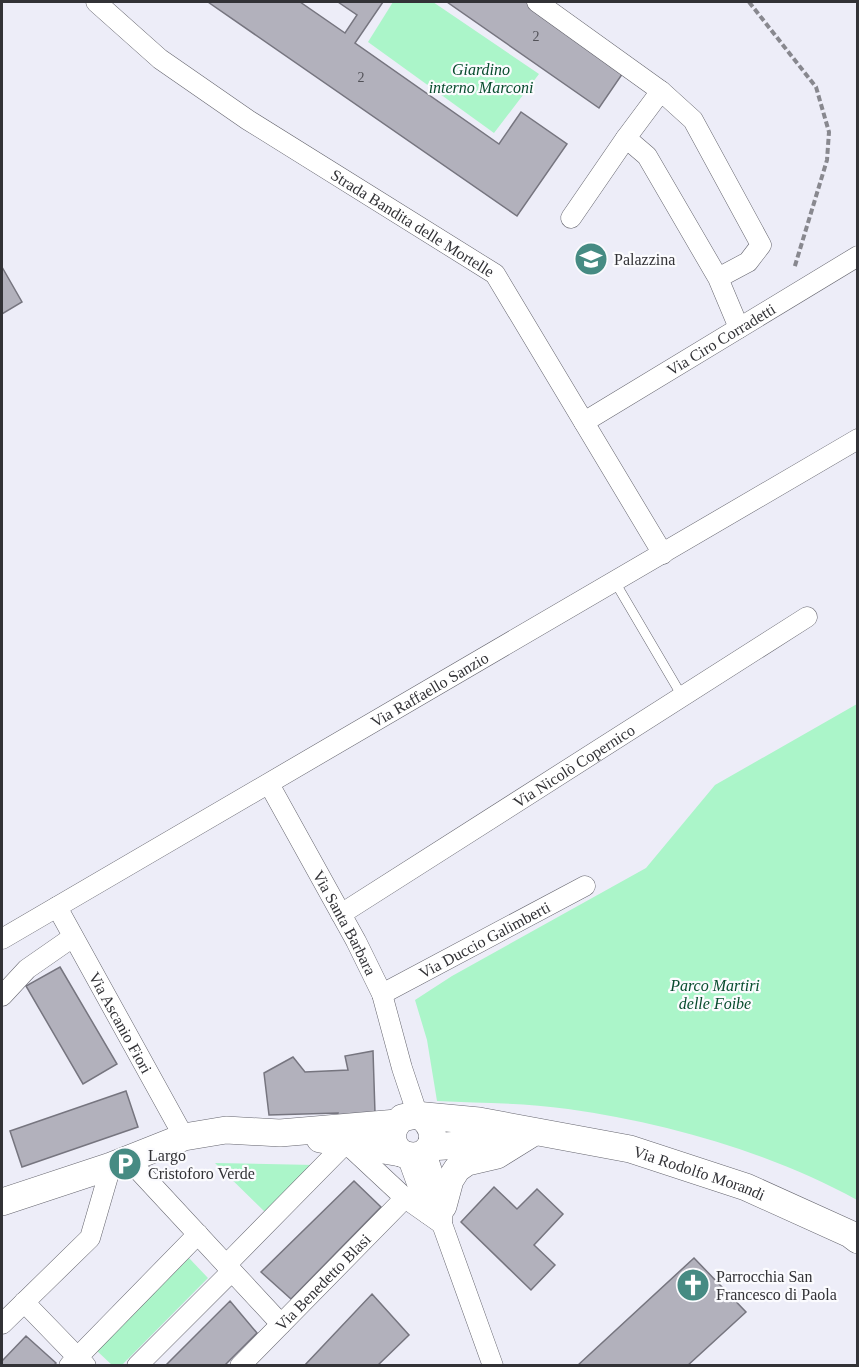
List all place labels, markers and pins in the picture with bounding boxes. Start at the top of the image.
school or university icon: Palazzina [573,241,609,277]
place label: Palazzina [614,251,675,268]
parking icon: Largo Cristoforo Verde [107,1146,143,1182]
place label: Largo Cristoforo Verde [148,1147,255,1182]
church icon: Parrocchia San Francesco di Paola [675,1267,711,1303]
place label: Parrocchia San Francesco di Paola [716,1268,837,1303]

